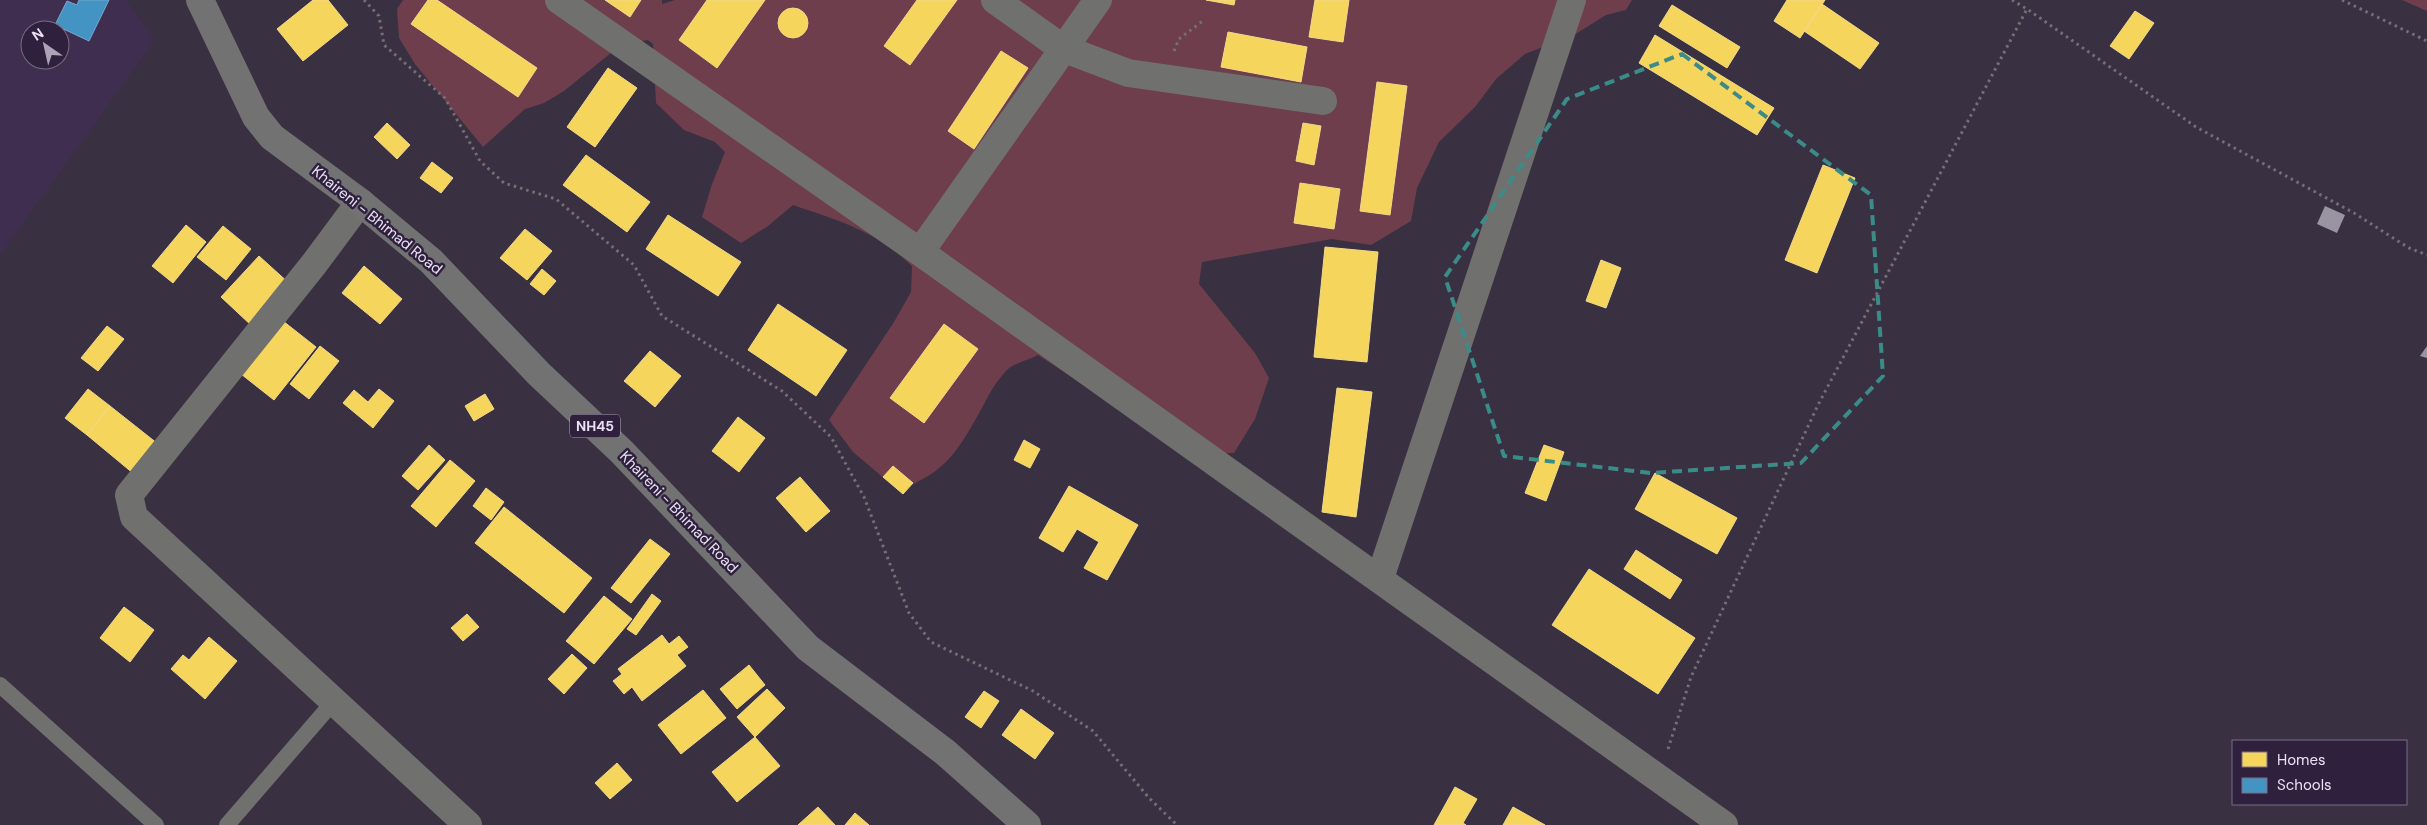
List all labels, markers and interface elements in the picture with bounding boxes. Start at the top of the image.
north arrow [20,20,70,70]
text: N [28,24,47,45]
street label: Khaireni - Bhimad Road [308,161,446,279]
road number: NH45 [570,414,620,438]
street label: Khaireni - Bhimad Road [615,447,743,577]
legend [2232,740,2407,805]
text: Homes [2277,750,2326,770]
text: Schools [2277,775,2332,795]

